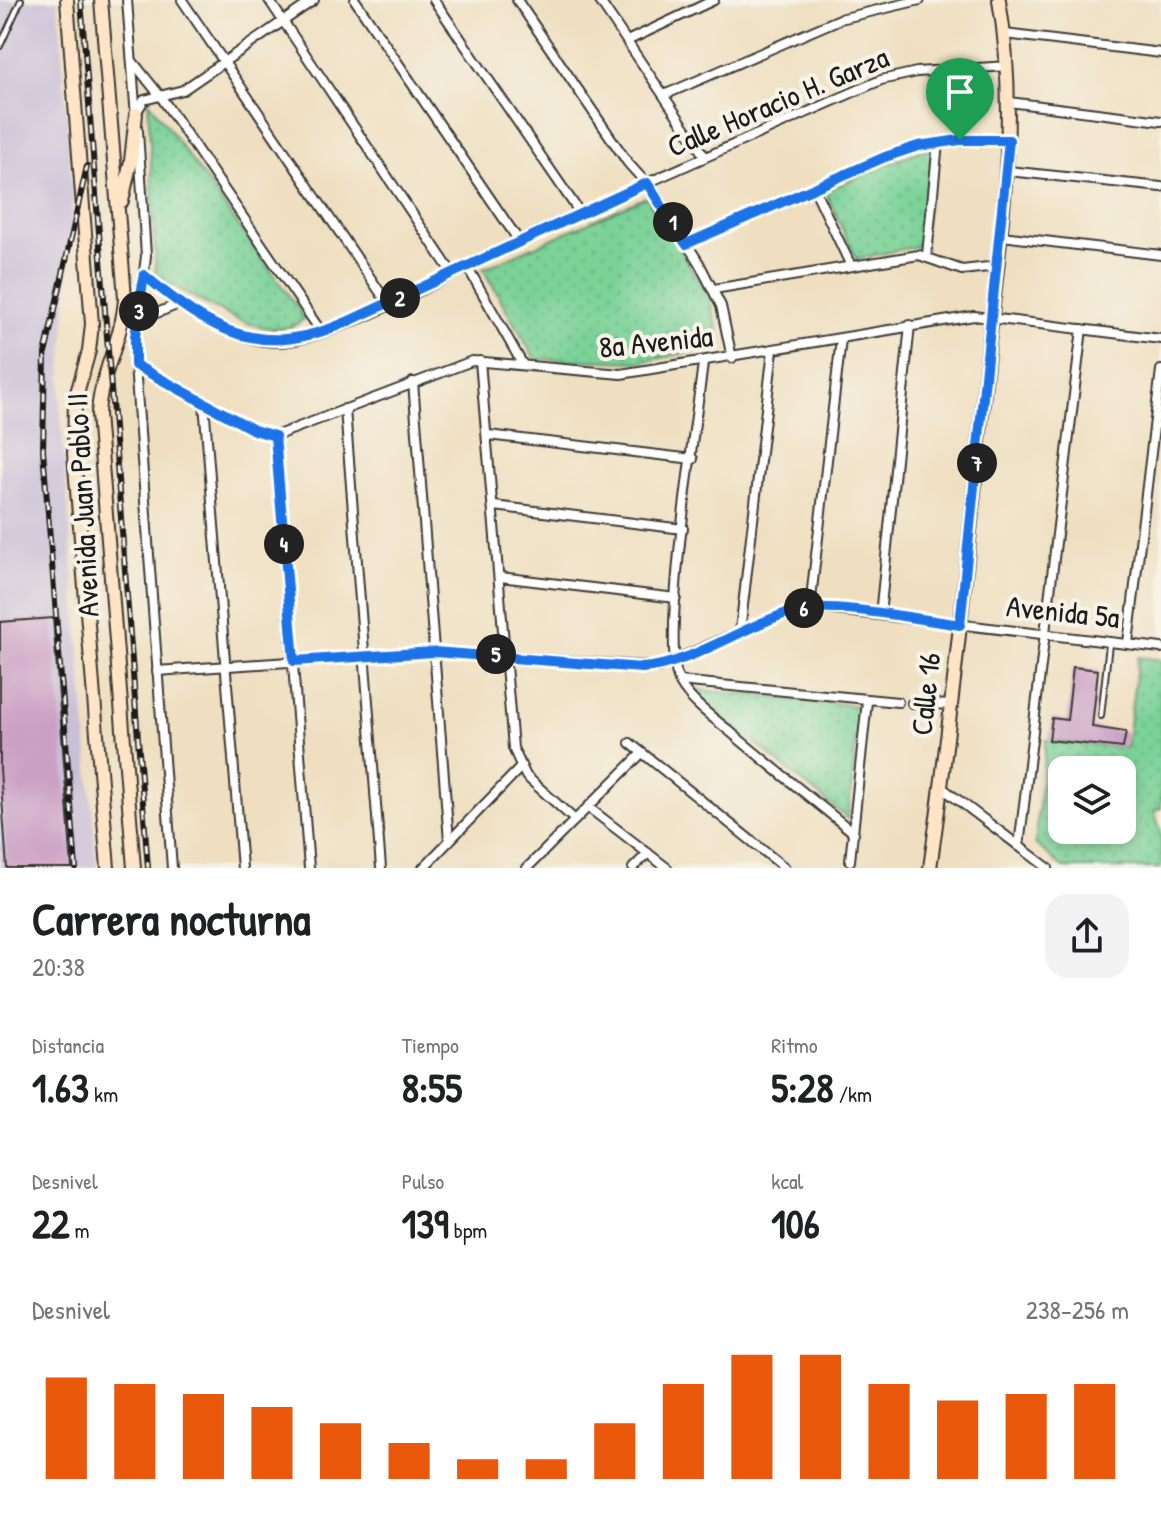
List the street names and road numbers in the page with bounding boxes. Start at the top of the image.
street label: Calle Horacio H. Garza [661,36,894,166]
street label: 8a Avenida [597,315,715,367]
street label: Avenida Juan Pablo II [56,392,108,618]
street label: Avenida 5a [1004,585,1122,637]
street label: Calle 16 [901,651,949,737]

